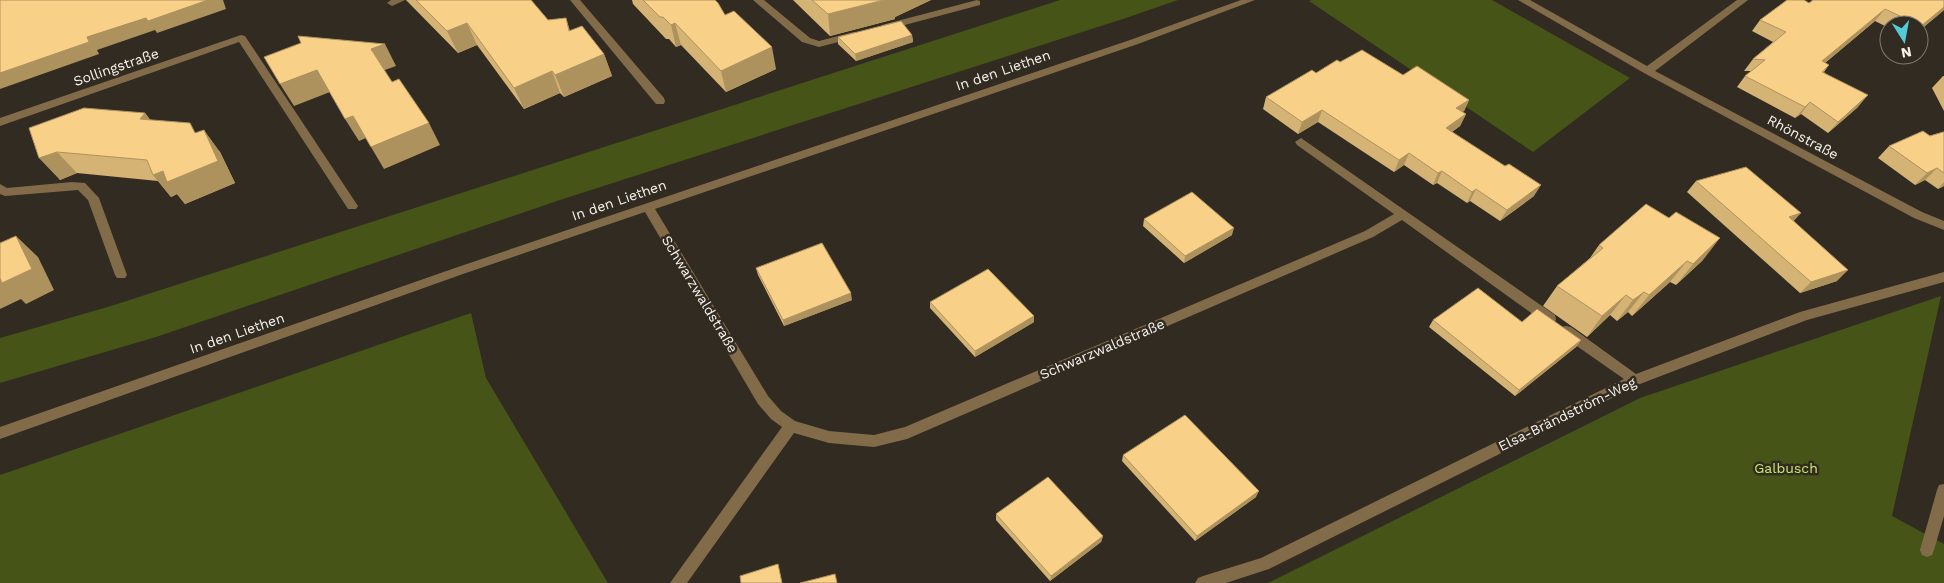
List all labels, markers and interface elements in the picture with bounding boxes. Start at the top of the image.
north arrow [1879,15,1929,65]
text: N [1900,44,1913,62]
street label: Sollingstraße [71,45,161,89]
street label: In den Liethen [954,46,1052,94]
street label: Rhönstraße [1765,112,1841,162]
street label: In den Liethen [570,176,668,224]
street label: Schwarzwaldstraße [659,232,741,356]
street label: In den Liethen [188,309,286,357]
street label: Schwarzwaldstraße [1037,315,1167,383]
street label: Elsa-Brändström-Weg [1496,373,1639,454]
park label: Galbusch [1754,460,1818,476]

